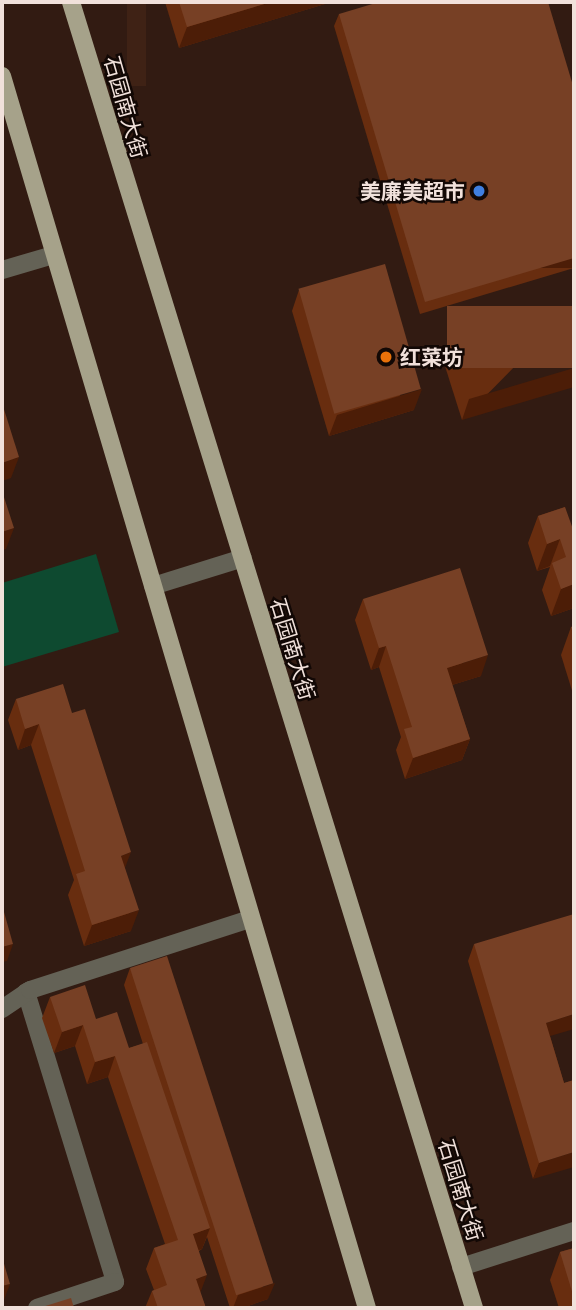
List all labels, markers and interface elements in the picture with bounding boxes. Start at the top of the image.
street label: 石园南大街 [99,53,153,161]
place label: 美廉美超市 [360,178,465,204]
marker: 美廉美超市 [471,183,487,199]
place label: 红菜坊 [400,344,463,370]
marker: 红菜坊 [378,349,394,365]
street label: 石园南大街 [266,595,320,703]
street label: 石园南大街 [434,1136,488,1244]

